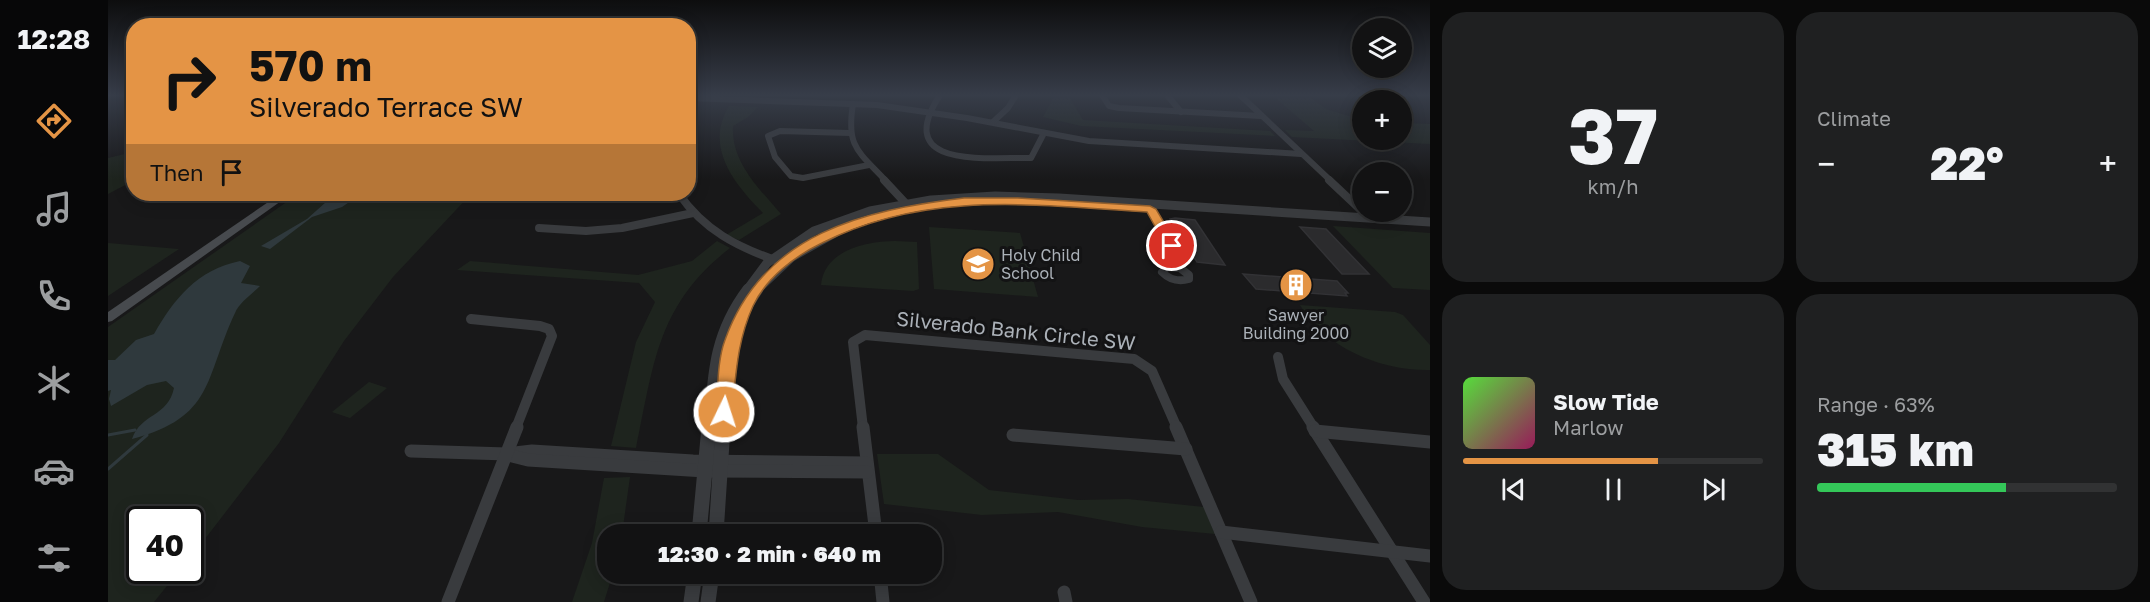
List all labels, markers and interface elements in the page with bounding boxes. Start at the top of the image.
map controls [1352,18,1412,222]
button: layers [1352,18,1412,78]
text: 12:28 [18,23,90,55]
text: 570 m [249,40,372,90]
icon: right [150,42,228,120]
text: 37 [1568,88,1658,181]
button: + [1352,90,1412,150]
text: Silverado Terrace SW [249,91,523,123]
icon: directions [33,100,75,142]
text: Climate [1817,106,1891,130]
text: 22° [1930,136,2004,190]
text: − [1817,144,1835,183]
text: + [2099,144,2117,183]
icon: arrive [215,156,248,189]
text: Then [150,159,203,186]
button: − [1352,162,1412,222]
text: km/h [1588,174,1638,198]
icon: music [33,188,75,230]
pin [1146,220,1197,271]
icon: arrive [1155,229,1188,262]
place label: Holy Child School [1001,245,1080,283]
school or university icon: Holy Child School [960,246,996,282]
building icon: Sawyer Building 2000 [1278,267,1314,303]
icon: phone [33,275,75,317]
place label: Sawyer Building 2000 [1243,305,1349,343]
street label: Silverado Bank Circle SW [895,306,1137,354]
icon: climate [33,362,75,404]
position arrow [692,380,756,444]
text: Slow Tide [1553,388,1659,415]
text: Range · 63% [1817,392,1935,416]
text: Marlow [1553,415,1624,439]
text: 315 km [1817,422,1974,476]
icon: car [33,450,75,492]
icon: previous [1497,473,1530,506]
icon: pause [1597,473,1630,506]
icon: next [1697,473,1730,506]
speed limit sign: 40 [126,506,204,584]
icon: filters [33,537,75,579]
text: 12:30 · 2 min · 640 m [658,540,881,567]

